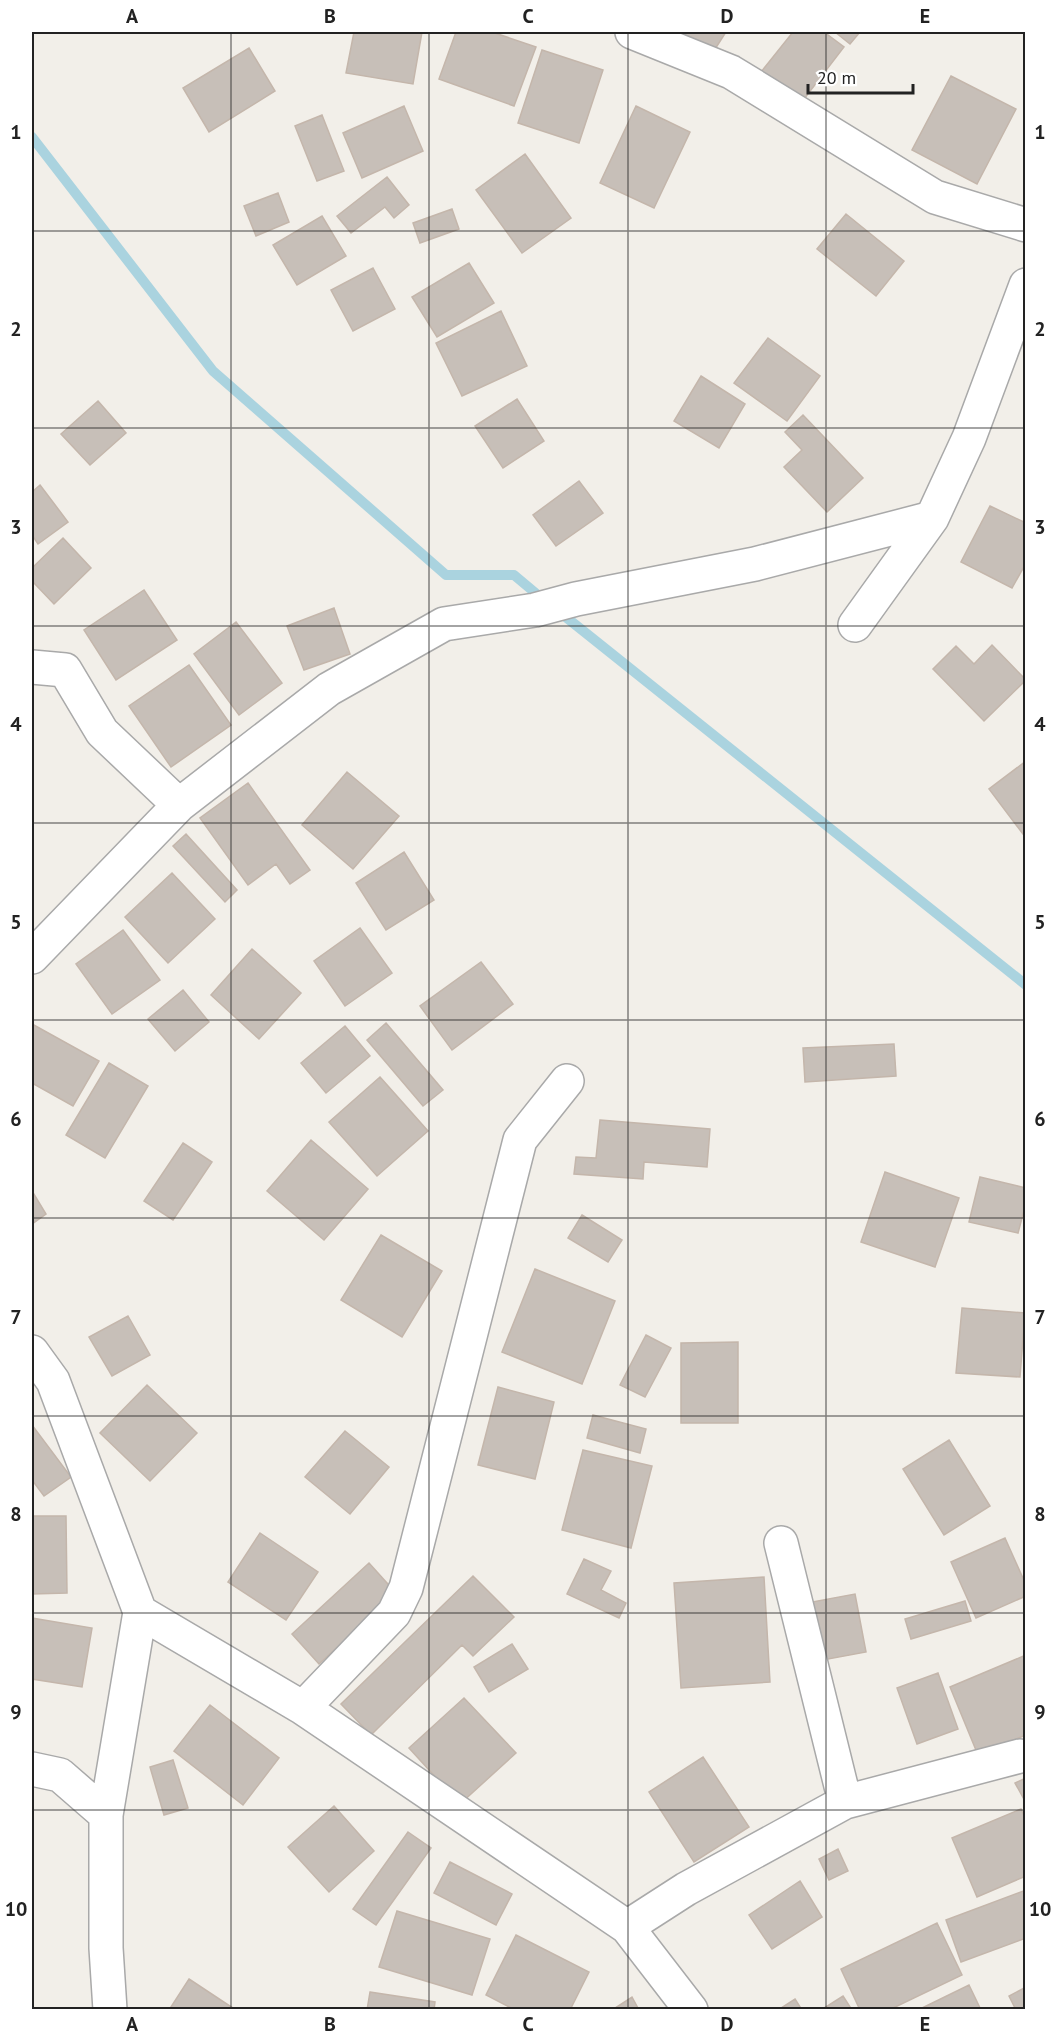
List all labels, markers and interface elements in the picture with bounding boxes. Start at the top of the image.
text: A [126,3,139,29]
text: B [324,3,336,29]
text: C [522,3,534,29]
text: D [721,3,734,29]
text: E [920,3,930,29]
scale bar [808,57,913,95]
text: 20 m [817,66,856,89]
text: 1 [10,119,22,145]
text: 1 [1034,119,1046,145]
text: 2 [10,316,22,342]
text: 2 [1034,316,1046,342]
text: 3 [10,514,22,540]
text: 3 [1034,514,1046,540]
text: 4 [10,711,22,737]
text: 4 [1034,711,1046,737]
text: 5 [10,909,22,935]
text: 5 [1034,909,1046,935]
text: 6 [10,1106,22,1132]
text: 6 [1034,1106,1046,1132]
text: 7 [10,1304,22,1330]
text: 7 [1034,1304,1046,1330]
text: 8 [10,1501,22,1527]
text: 8 [1034,1501,1046,1527]
text: 9 [10,1699,22,1725]
text: 9 [1034,1699,1046,1725]
text: 10 [5,1896,27,1922]
text: 10 [1029,1896,1051,1922]
text: A [126,2011,139,2037]
text: B [324,2011,336,2037]
text: C [522,2011,534,2037]
text: D [721,2011,734,2037]
text: E [920,2011,930,2037]

